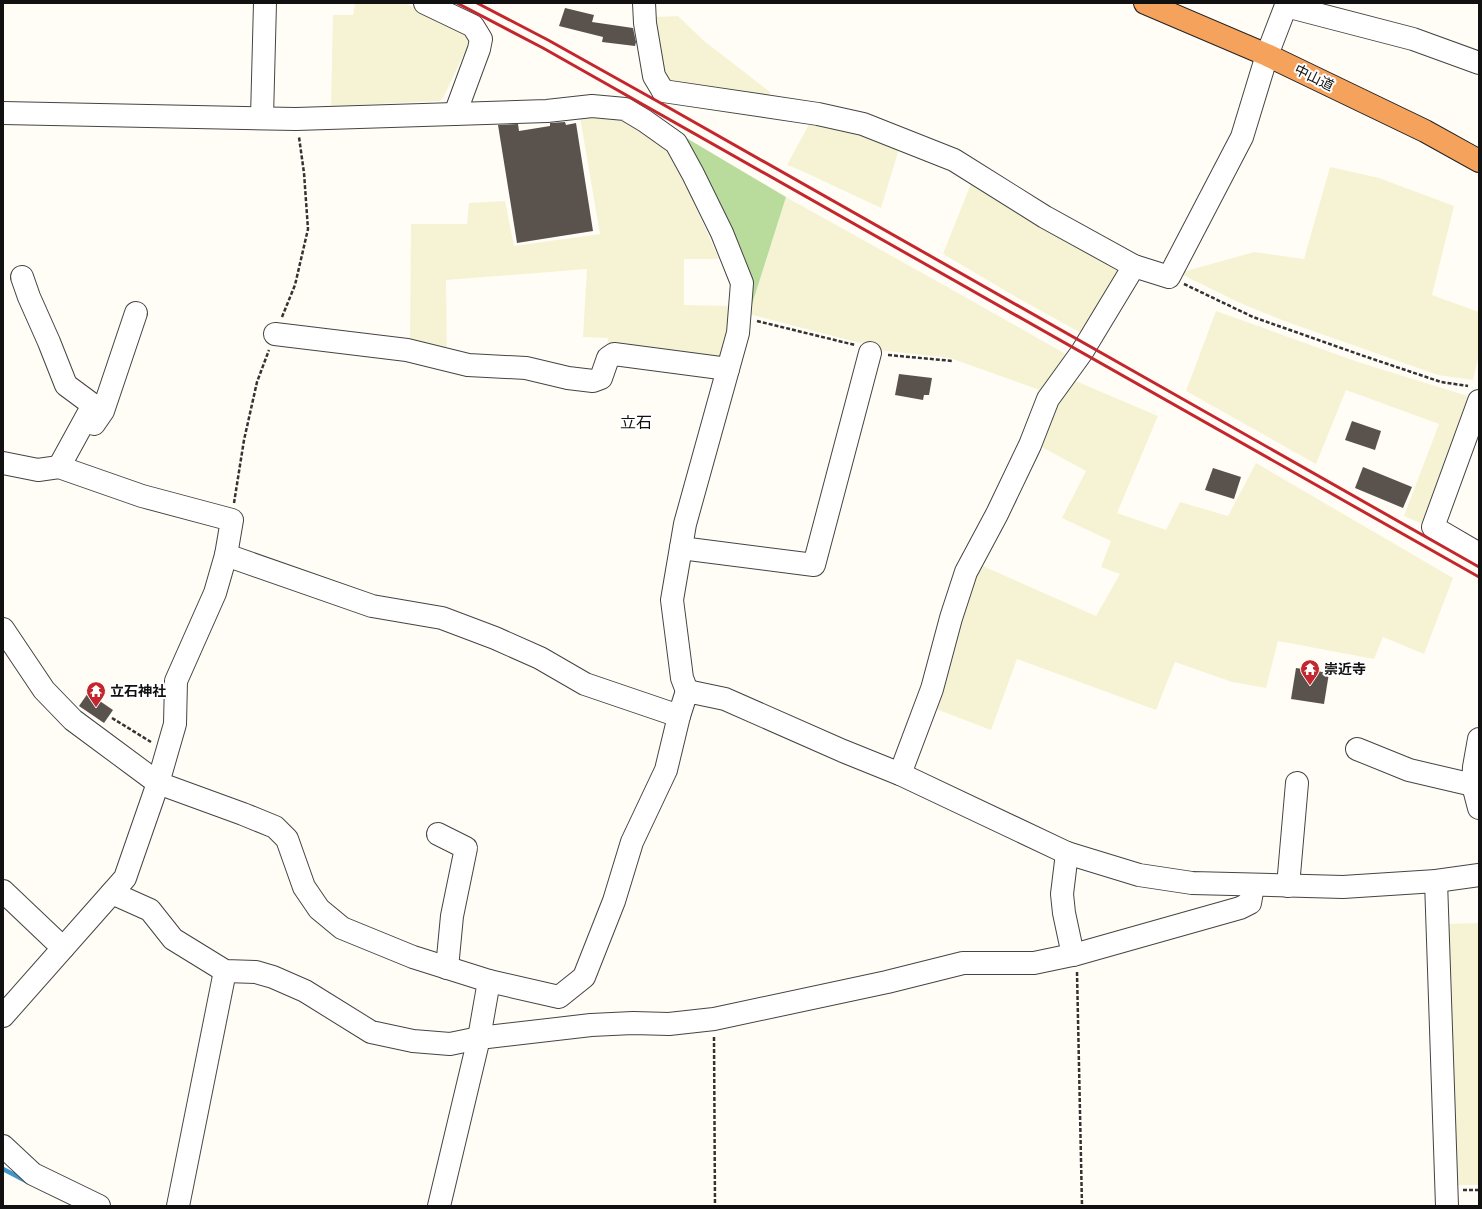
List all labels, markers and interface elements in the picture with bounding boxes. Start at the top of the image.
street label: 中山道 [1291,61,1337,95]
district label: 立石 [620,413,652,432]
temple icon: 崇近寺 [1299,658,1321,686]
place label: 崇近寺 [1324,661,1366,678]
temple icon: 立石神社 [85,680,107,708]
place label: 立石神社 [110,683,166,700]

